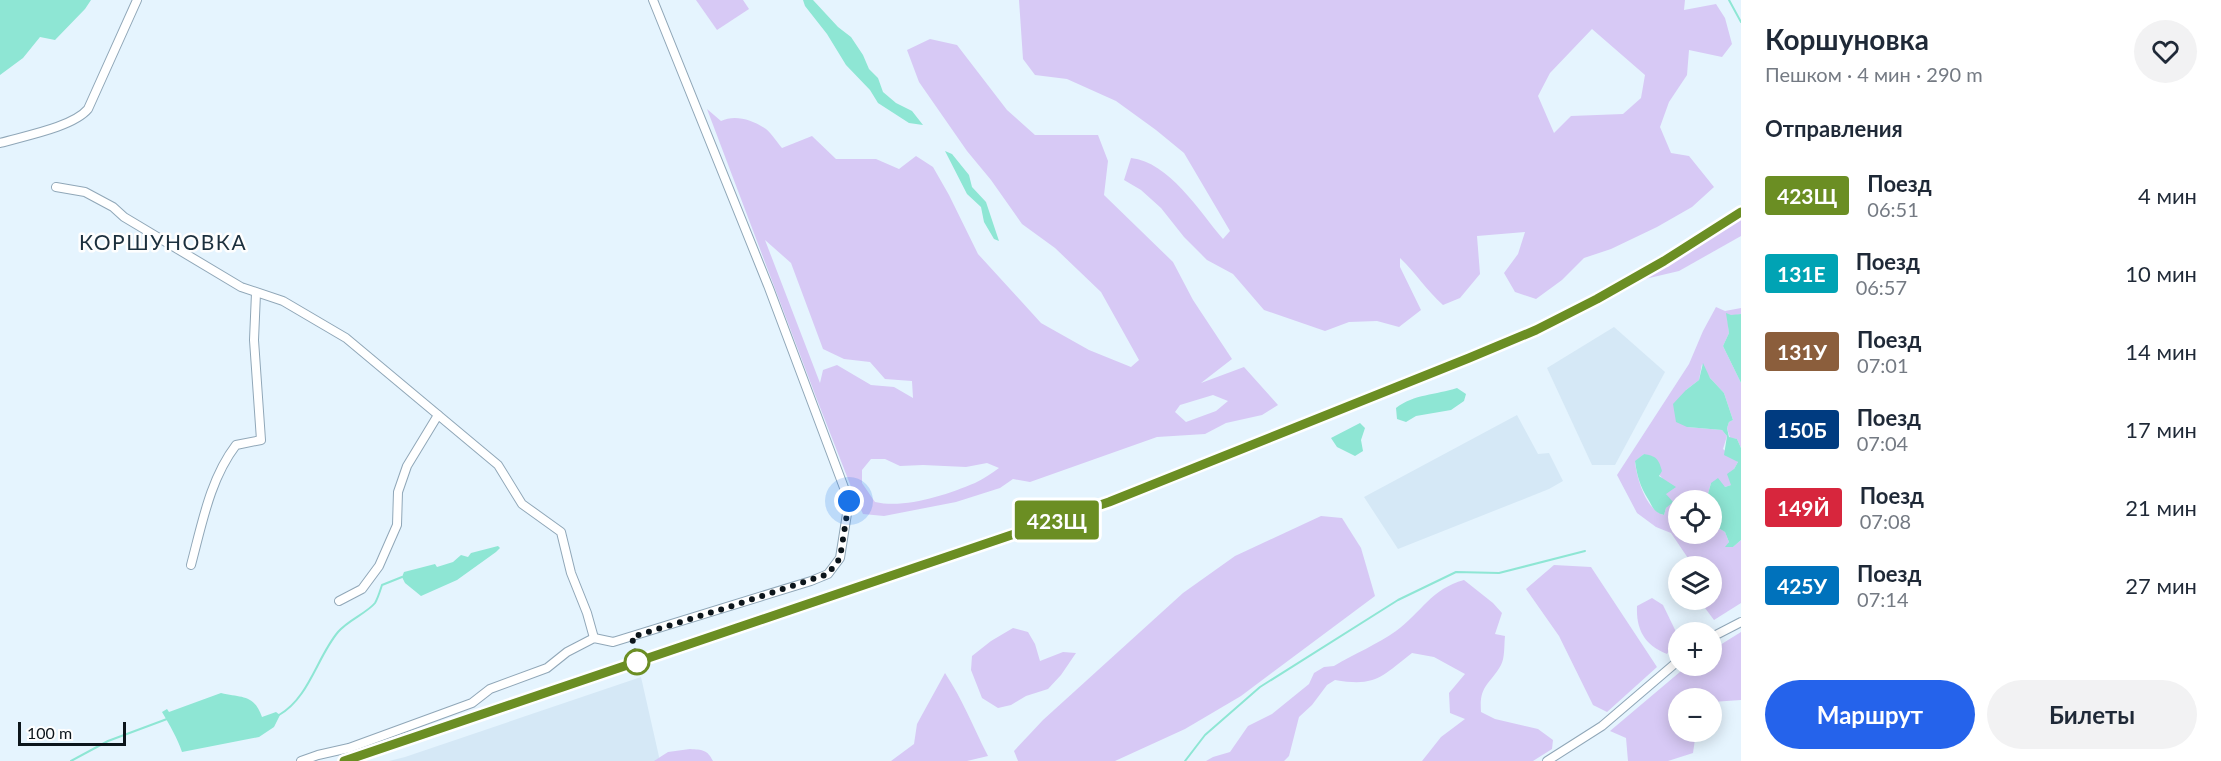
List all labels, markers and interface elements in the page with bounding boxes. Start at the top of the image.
button: heart [2134,20,2197,83]
text: Коршуновка [1765,22,1929,56]
text: Пешком · 4 мин · 290 m [1765,62,1983,86]
text: Отправления [1765,115,1903,142]
text: Поезд [1867,170,1932,197]
text: 4 мин [2138,182,2197,209]
text: 423Щ [1777,183,1837,208]
text: 06:51 [1867,197,1919,221]
district label: КОРШУНОВКА [79,229,247,254]
text: Поезд [1856,248,1920,275]
text: 10 мин [2125,260,2197,287]
text: 131Е [1777,261,1826,286]
text: 06:57 [1856,275,1907,299]
text: Поезд [1857,326,1921,353]
text: 14 мин [2125,338,2197,365]
text: 131У [1777,339,1827,364]
text: 07:01 [1857,353,1908,377]
text: Поезд [1857,404,1921,431]
text: 17 мин [2125,416,2197,443]
text: 150Б [1777,417,1827,442]
text: 07:04 [1857,431,1908,455]
text: Поезд [1860,482,1924,509]
your location [834,486,864,516]
map controls [1668,490,1722,742]
button: locate [1668,490,1722,544]
text: 21 мин [2125,494,2197,521]
text: 149Й [1777,495,1830,520]
line badge: 423Щ [1015,500,1099,540]
text: 423Щ [1027,508,1087,533]
text: 07:08 [1860,509,1911,533]
button: layers [1668,556,1722,610]
text: Поезд [1857,560,1921,587]
text: 27 мин [2125,572,2197,599]
text: 425У [1777,573,1827,598]
text: 07:14 [1857,587,1908,611]
button: + [1668,622,1722,676]
unlabelled marker [624,649,650,675]
button: Маршрут [1765,680,1975,749]
button: Билеты [1987,680,2197,749]
button: − [1668,688,1722,742]
scale bar [18,719,126,746]
text: 100 m [27,723,72,742]

